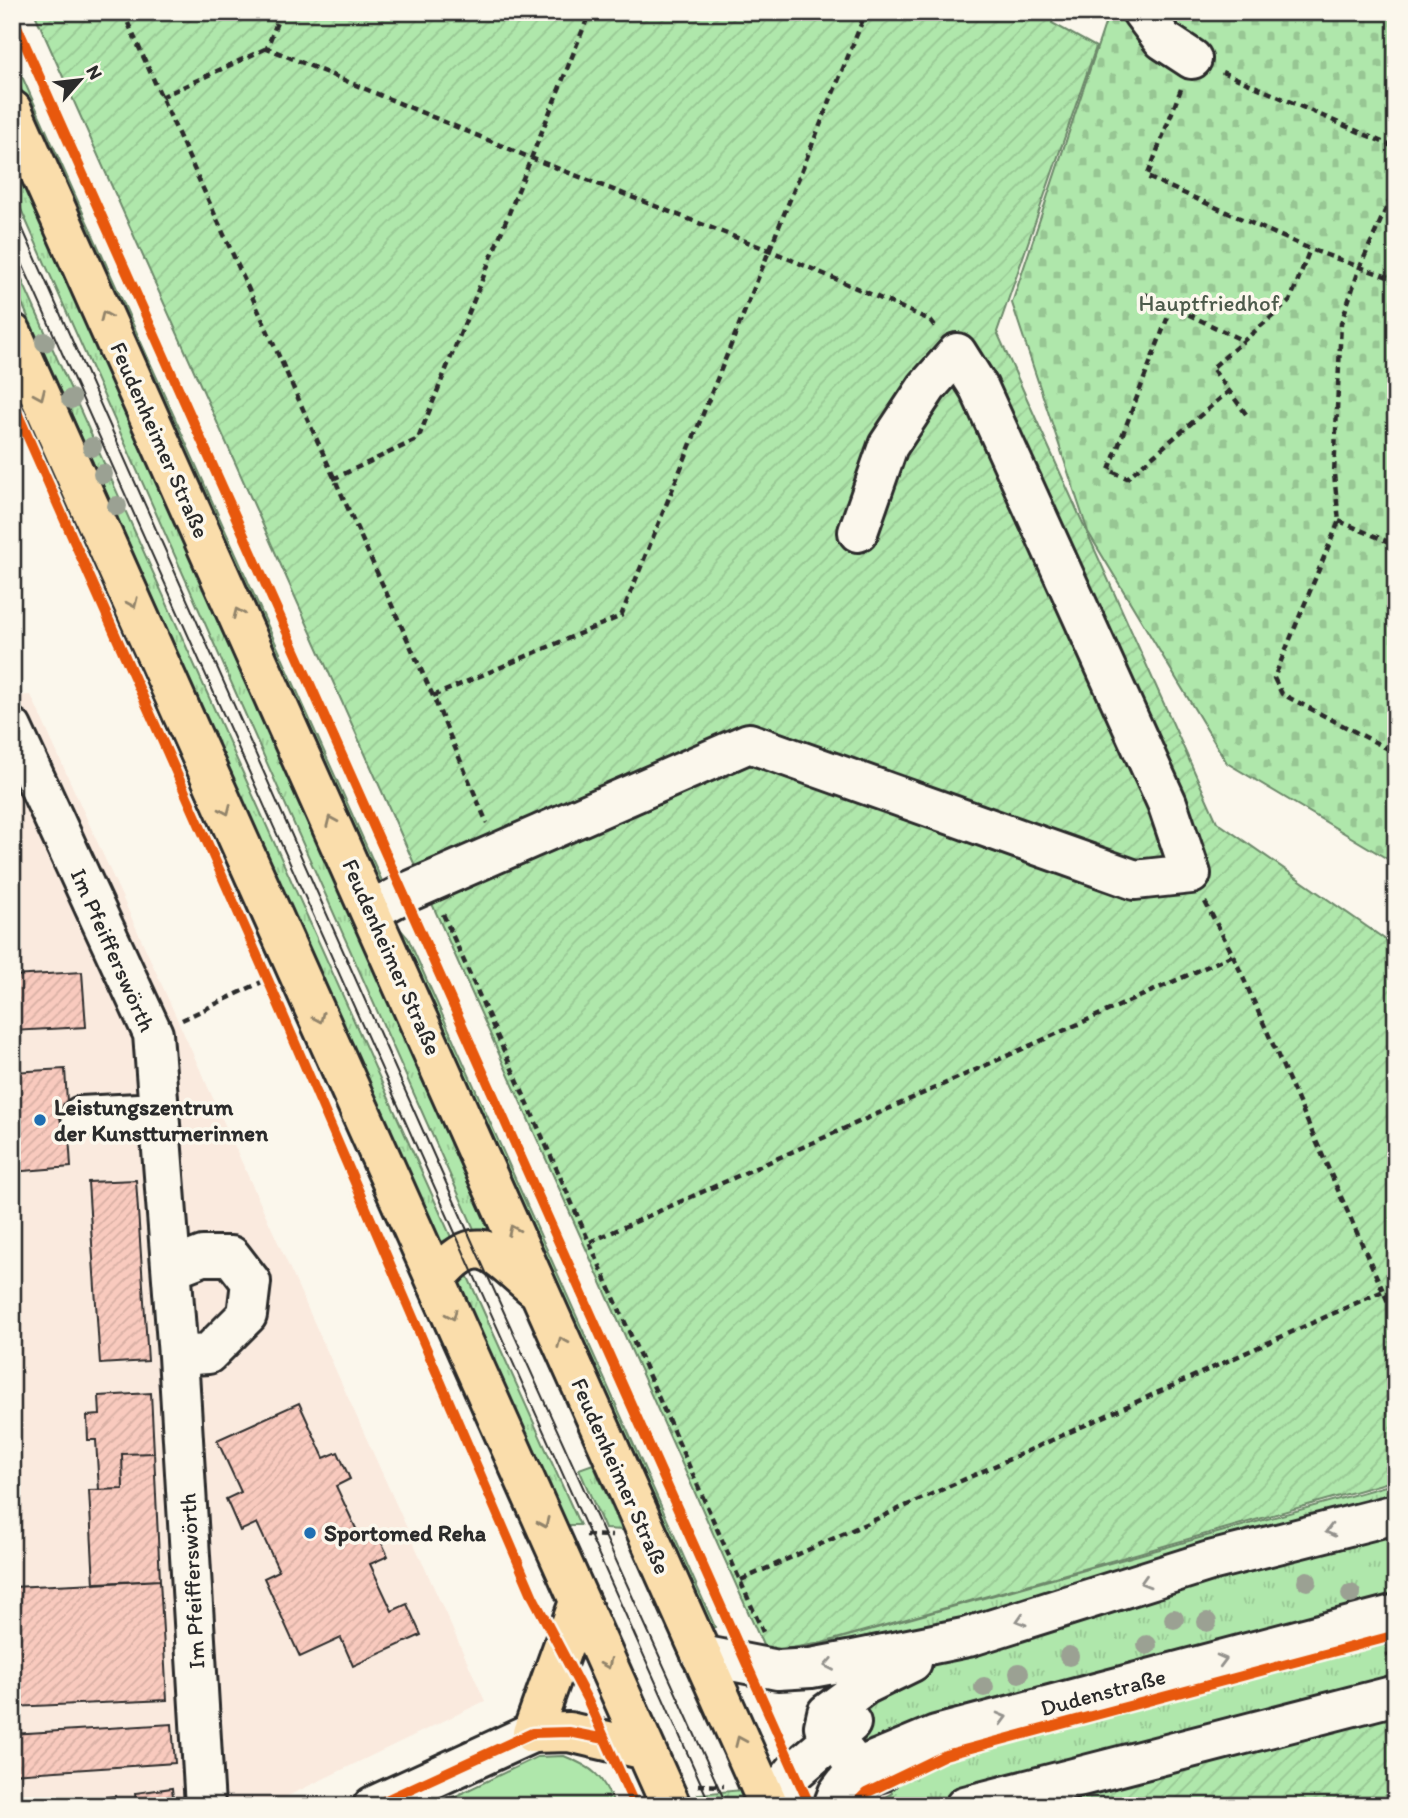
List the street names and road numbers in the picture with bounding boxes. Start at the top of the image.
street label: Feudenheimer Straße [104,338,216,542]
street label: Feudenheimer Straße [336,855,448,1059]
street label: Im Pfeifferswörth [64,864,162,1036]
street label: Feudenheimer Straße [565,1374,677,1578]
street label: Im Pfeifferswörth [173,1492,211,1670]
street label: Dudenstraße [1037,1662,1169,1722]

